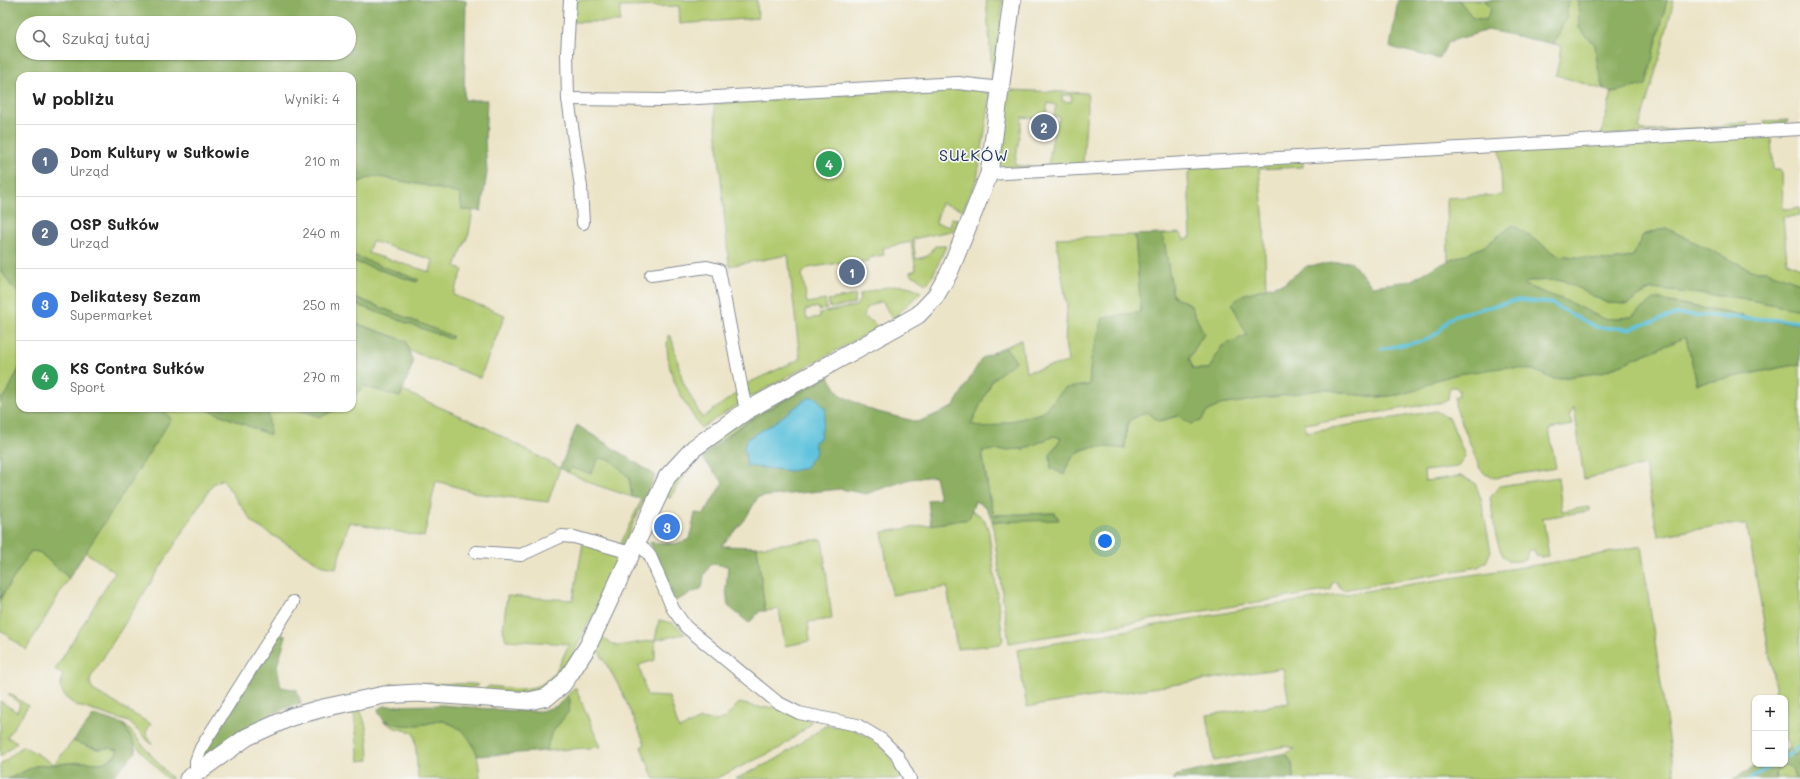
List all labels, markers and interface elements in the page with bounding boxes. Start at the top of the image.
search box [16,16,356,60]
icon: search [30,27,52,49]
text: Szukaj tutaj [62,28,150,48]
text: W pobliżu [32,87,114,109]
text: Wyniki: 4 [284,90,340,107]
pin: 2 [1031,112,1057,142]
text: Dom Kultury w Sułkowie [70,142,249,162]
district label: SUŁKÓW [939,144,1009,165]
pin: 4 [816,149,842,179]
text: 1 [42,152,48,169]
text: 210 m [304,152,340,169]
text: Urząd [70,162,109,179]
text: OSP Sułków [70,214,159,234]
text: 2 [41,224,49,241]
text: 240 m [303,224,340,241]
text: Urząd [70,234,109,251]
pin: 1 [839,257,865,287]
text: Delikatesy Sezam [70,286,201,306]
text: 3 [41,296,49,313]
text: 250 m [303,296,340,313]
text: Supermarket [70,306,153,323]
text: KS Contra Sułków [70,358,205,378]
text: 4 [41,368,49,385]
text: 270 m [303,368,340,385]
text: Sport [70,378,105,395]
pin: 3 [654,512,680,542]
your location [1095,531,1115,551]
map controls [1752,695,1788,767]
button: + [1752,695,1788,731]
button: − [1752,731,1788,767]

